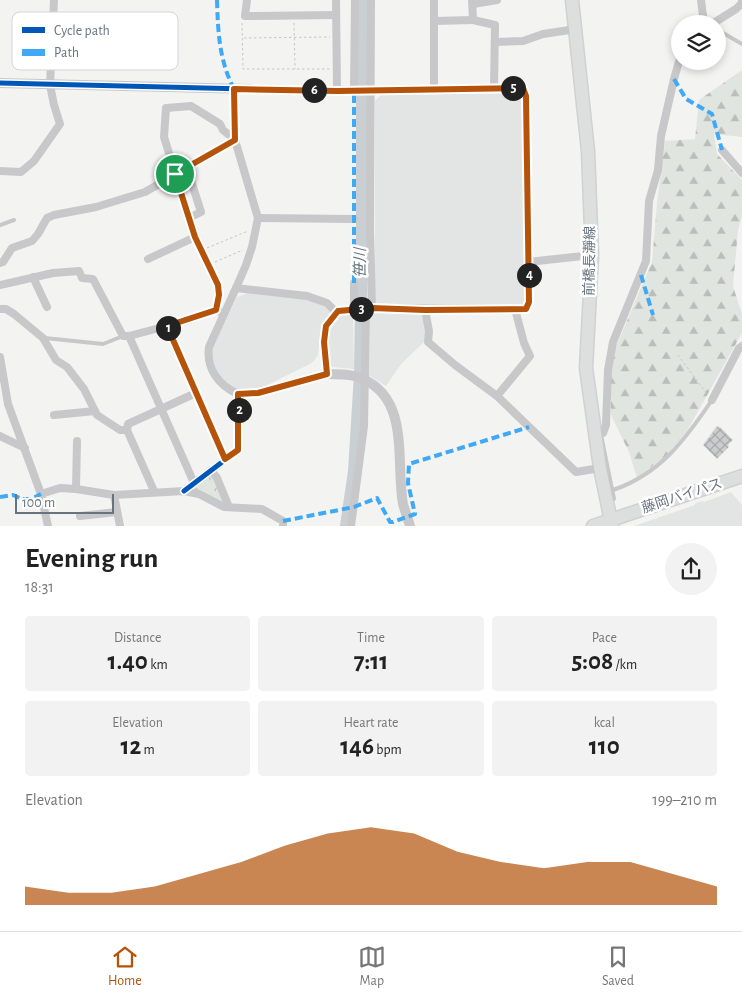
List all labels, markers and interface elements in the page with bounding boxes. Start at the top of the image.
legend [12,12,178,70]
map controls [671,15,726,70]
button: layers [671,15,726,70]
text: Cycle path [54,24,110,38]
text: Path [54,46,79,60]
pin: 5 [500,76,526,100]
pin: 6 [302,78,326,102]
text: 5 [510,81,517,95]
text: 6 [311,83,318,97]
pin [154,153,196,195]
icon: arrive [161,160,189,188]
street label: 前橋長瀞線 [580,226,598,296]
water label: 笹川 [352,246,368,278]
pin: 4 [516,262,542,288]
text: 4 [526,268,533,282]
pin: 3 [348,296,374,322]
text: 3 [358,302,365,316]
pin: 1 [156,316,180,340]
text: 1 [166,321,171,335]
pin: 2 [226,398,252,422]
text: 2 [236,403,243,417]
street label: 藤岡バイパス [640,475,724,516]
scale bar [15,491,114,514]
text: 100 m [22,496,55,510]
button: share [665,543,717,595]
text: Evening run [25,545,158,573]
text: 18:31 [25,579,54,595]
text: Distance [114,631,161,645]
text: Time [357,631,385,645]
text: Pace [592,631,617,645]
text: 1.40 [108,649,148,674]
text: 7:11 [354,649,388,674]
text: 5:08 [571,649,613,674]
text: km [148,658,168,672]
text: /km [613,658,637,672]
text: Elevation [112,716,163,730]
text: Heart rate [344,716,398,730]
text: kcal [594,716,615,730]
text: 12 [121,734,141,759]
text: 146 [340,734,374,759]
text: 110 [589,734,620,759]
text: m [141,743,155,757]
text: bpm [374,743,402,757]
text: Elevation [25,792,83,808]
text: 199–210 m [652,792,717,808]
tab: Home [108,943,142,990]
tab: Map [358,943,386,990]
tab: Saved [602,943,634,990]

